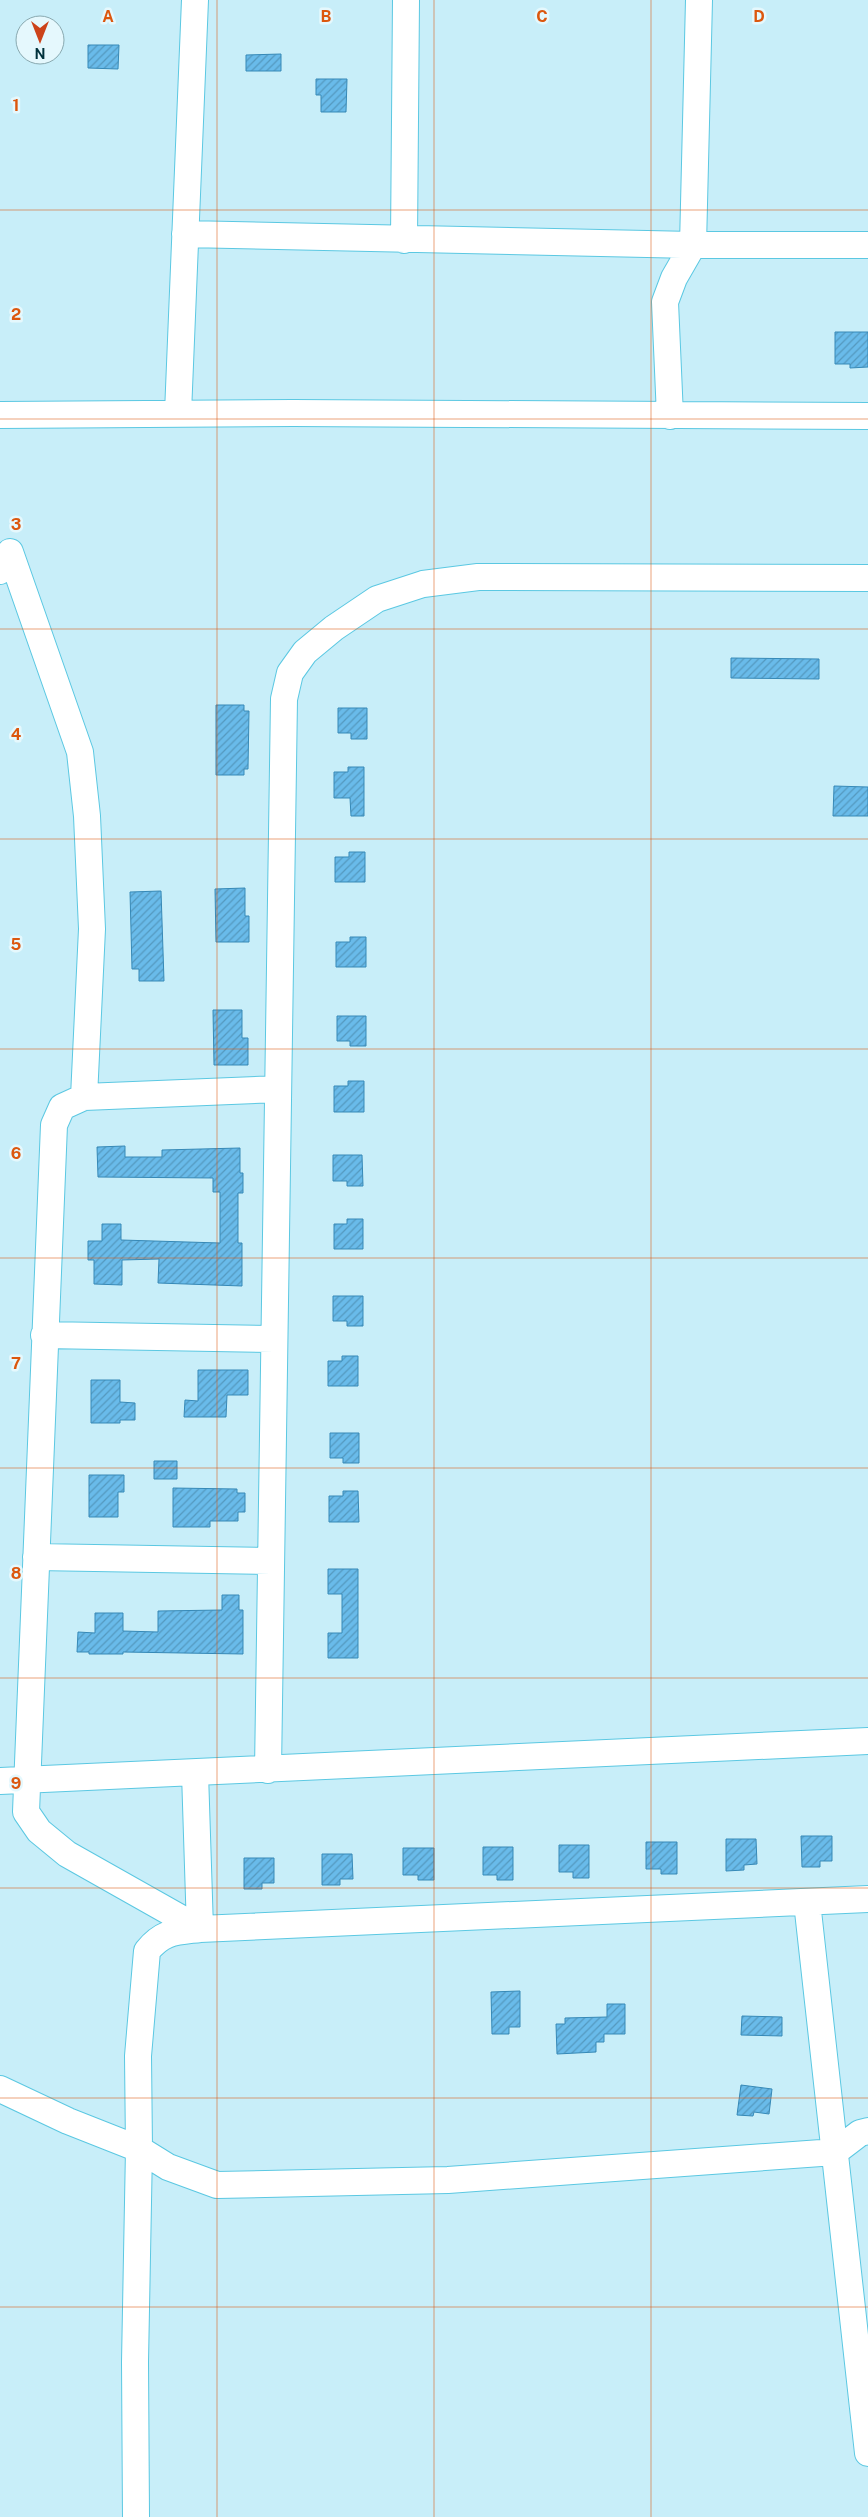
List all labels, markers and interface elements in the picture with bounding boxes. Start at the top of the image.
text: A [102,7,114,26]
text: B [321,7,332,26]
text: C [536,7,548,26]
text: D [753,7,765,26]
north arrow [15,15,65,65]
text: N [35,45,45,61]
text: 1 [13,96,19,115]
text: 2 [11,305,21,324]
text: 3 [11,515,21,534]
text: 4 [11,725,22,744]
text: 5 [11,935,22,954]
text: 6 [11,1144,21,1163]
text: 7 [11,1354,21,1373]
text: 8 [11,1564,22,1583]
text: 9 [11,1774,21,1793]

